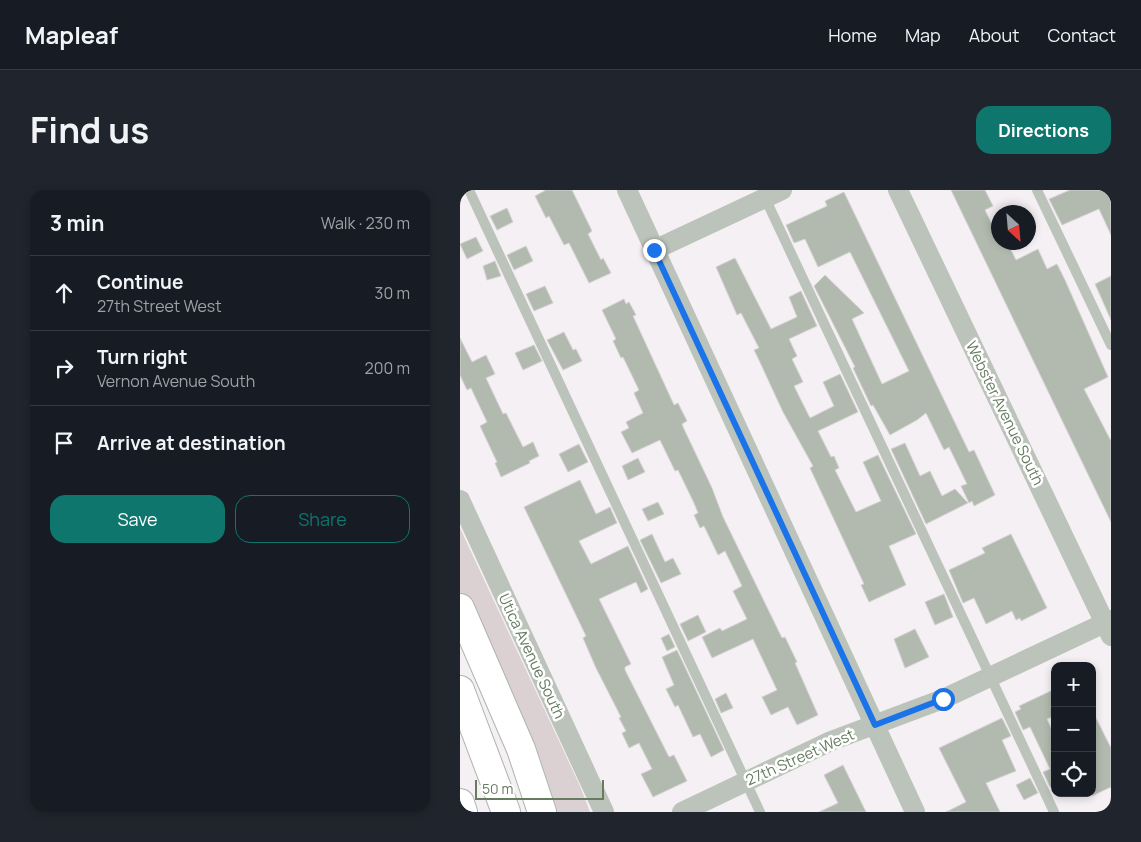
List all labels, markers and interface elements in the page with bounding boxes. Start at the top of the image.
text: Mapleaf [25,18,118,51]
text: Home [828,23,877,47]
text: Map [905,23,941,47]
text: About [969,23,1019,47]
text: Contact [1047,23,1116,47]
text: Find us [30,106,149,154]
button: Directions [976,106,1111,154]
north arrow [991,205,1036,250]
text: 3 min [50,209,104,237]
text: Walk · 230 m [321,212,410,234]
route end [643,239,666,262]
text: Continue [97,269,183,295]
icon: ahead [50,279,78,307]
text: 30 m [375,282,410,304]
text: 27th Street West [97,295,222,317]
street label: Webster Avenue South [961,337,1049,489]
text: Turn right [97,344,187,370]
icon: right [50,354,78,382]
text: 200 m [365,357,410,379]
text: Vernon Avenue South [97,370,255,392]
icon: arrive [50,429,78,457]
text: Arrive at destination [97,430,286,456]
button: Save [50,495,225,543]
button: Share [235,495,410,543]
street label: Utica Avenue South [494,590,570,722]
map controls [1051,662,1096,797]
button: + [1051,662,1096,707]
route start [932,688,955,711]
button: − [1051,707,1096,752]
street label: 27th Street West [742,724,858,790]
button: locate [1051,752,1096,797]
scale bar [475,777,604,800]
text: 50 m [482,779,513,798]

